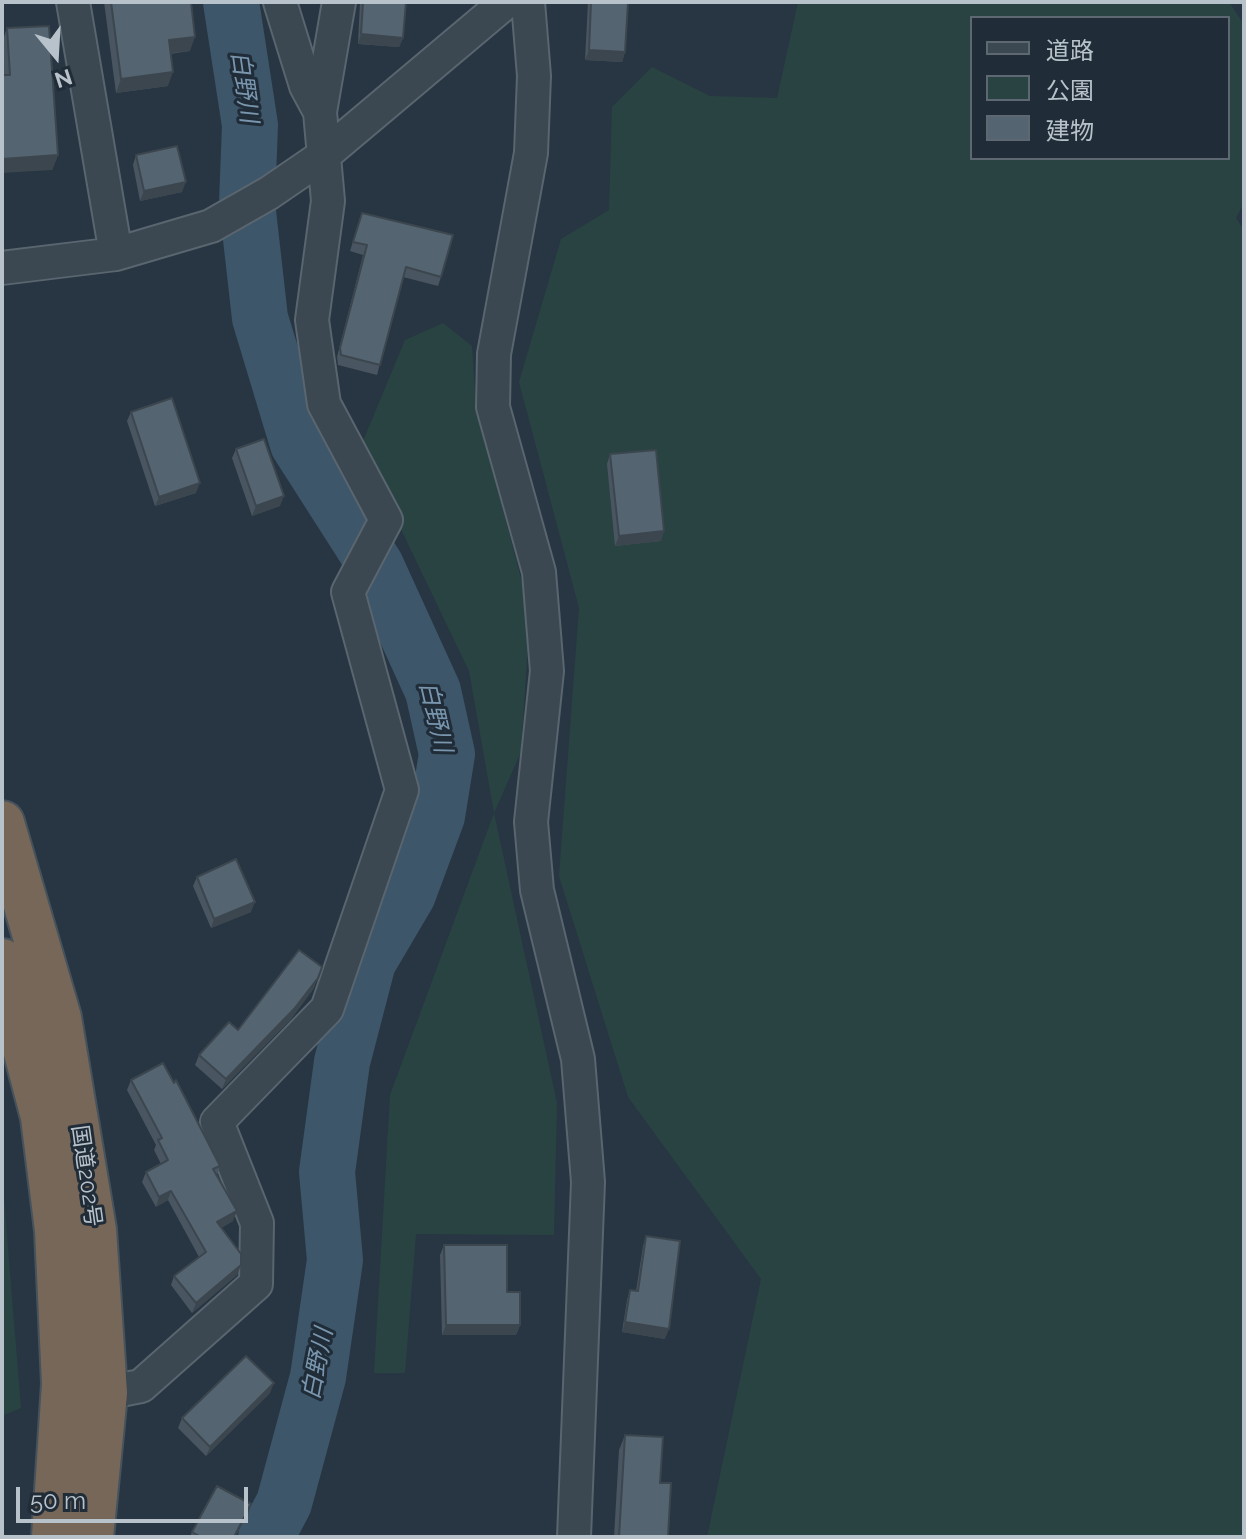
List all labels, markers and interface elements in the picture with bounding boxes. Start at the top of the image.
north arrow [16,16,96,96]
legend [970,16,1230,160]
text: 道路 [1046,36,1094,65]
water label: 白野川 [225,49,263,125]
text: N [51,64,75,94]
text: 公園 [1046,76,1094,105]
text: 建物 [1046,116,1094,145]
water label: 白野川 [413,679,457,755]
street label: 国道202号 [66,1123,106,1229]
water label: 白野川 [297,1326,339,1402]
scale bar [20,1471,252,1521]
text: 50 m [30,1486,86,1515]

